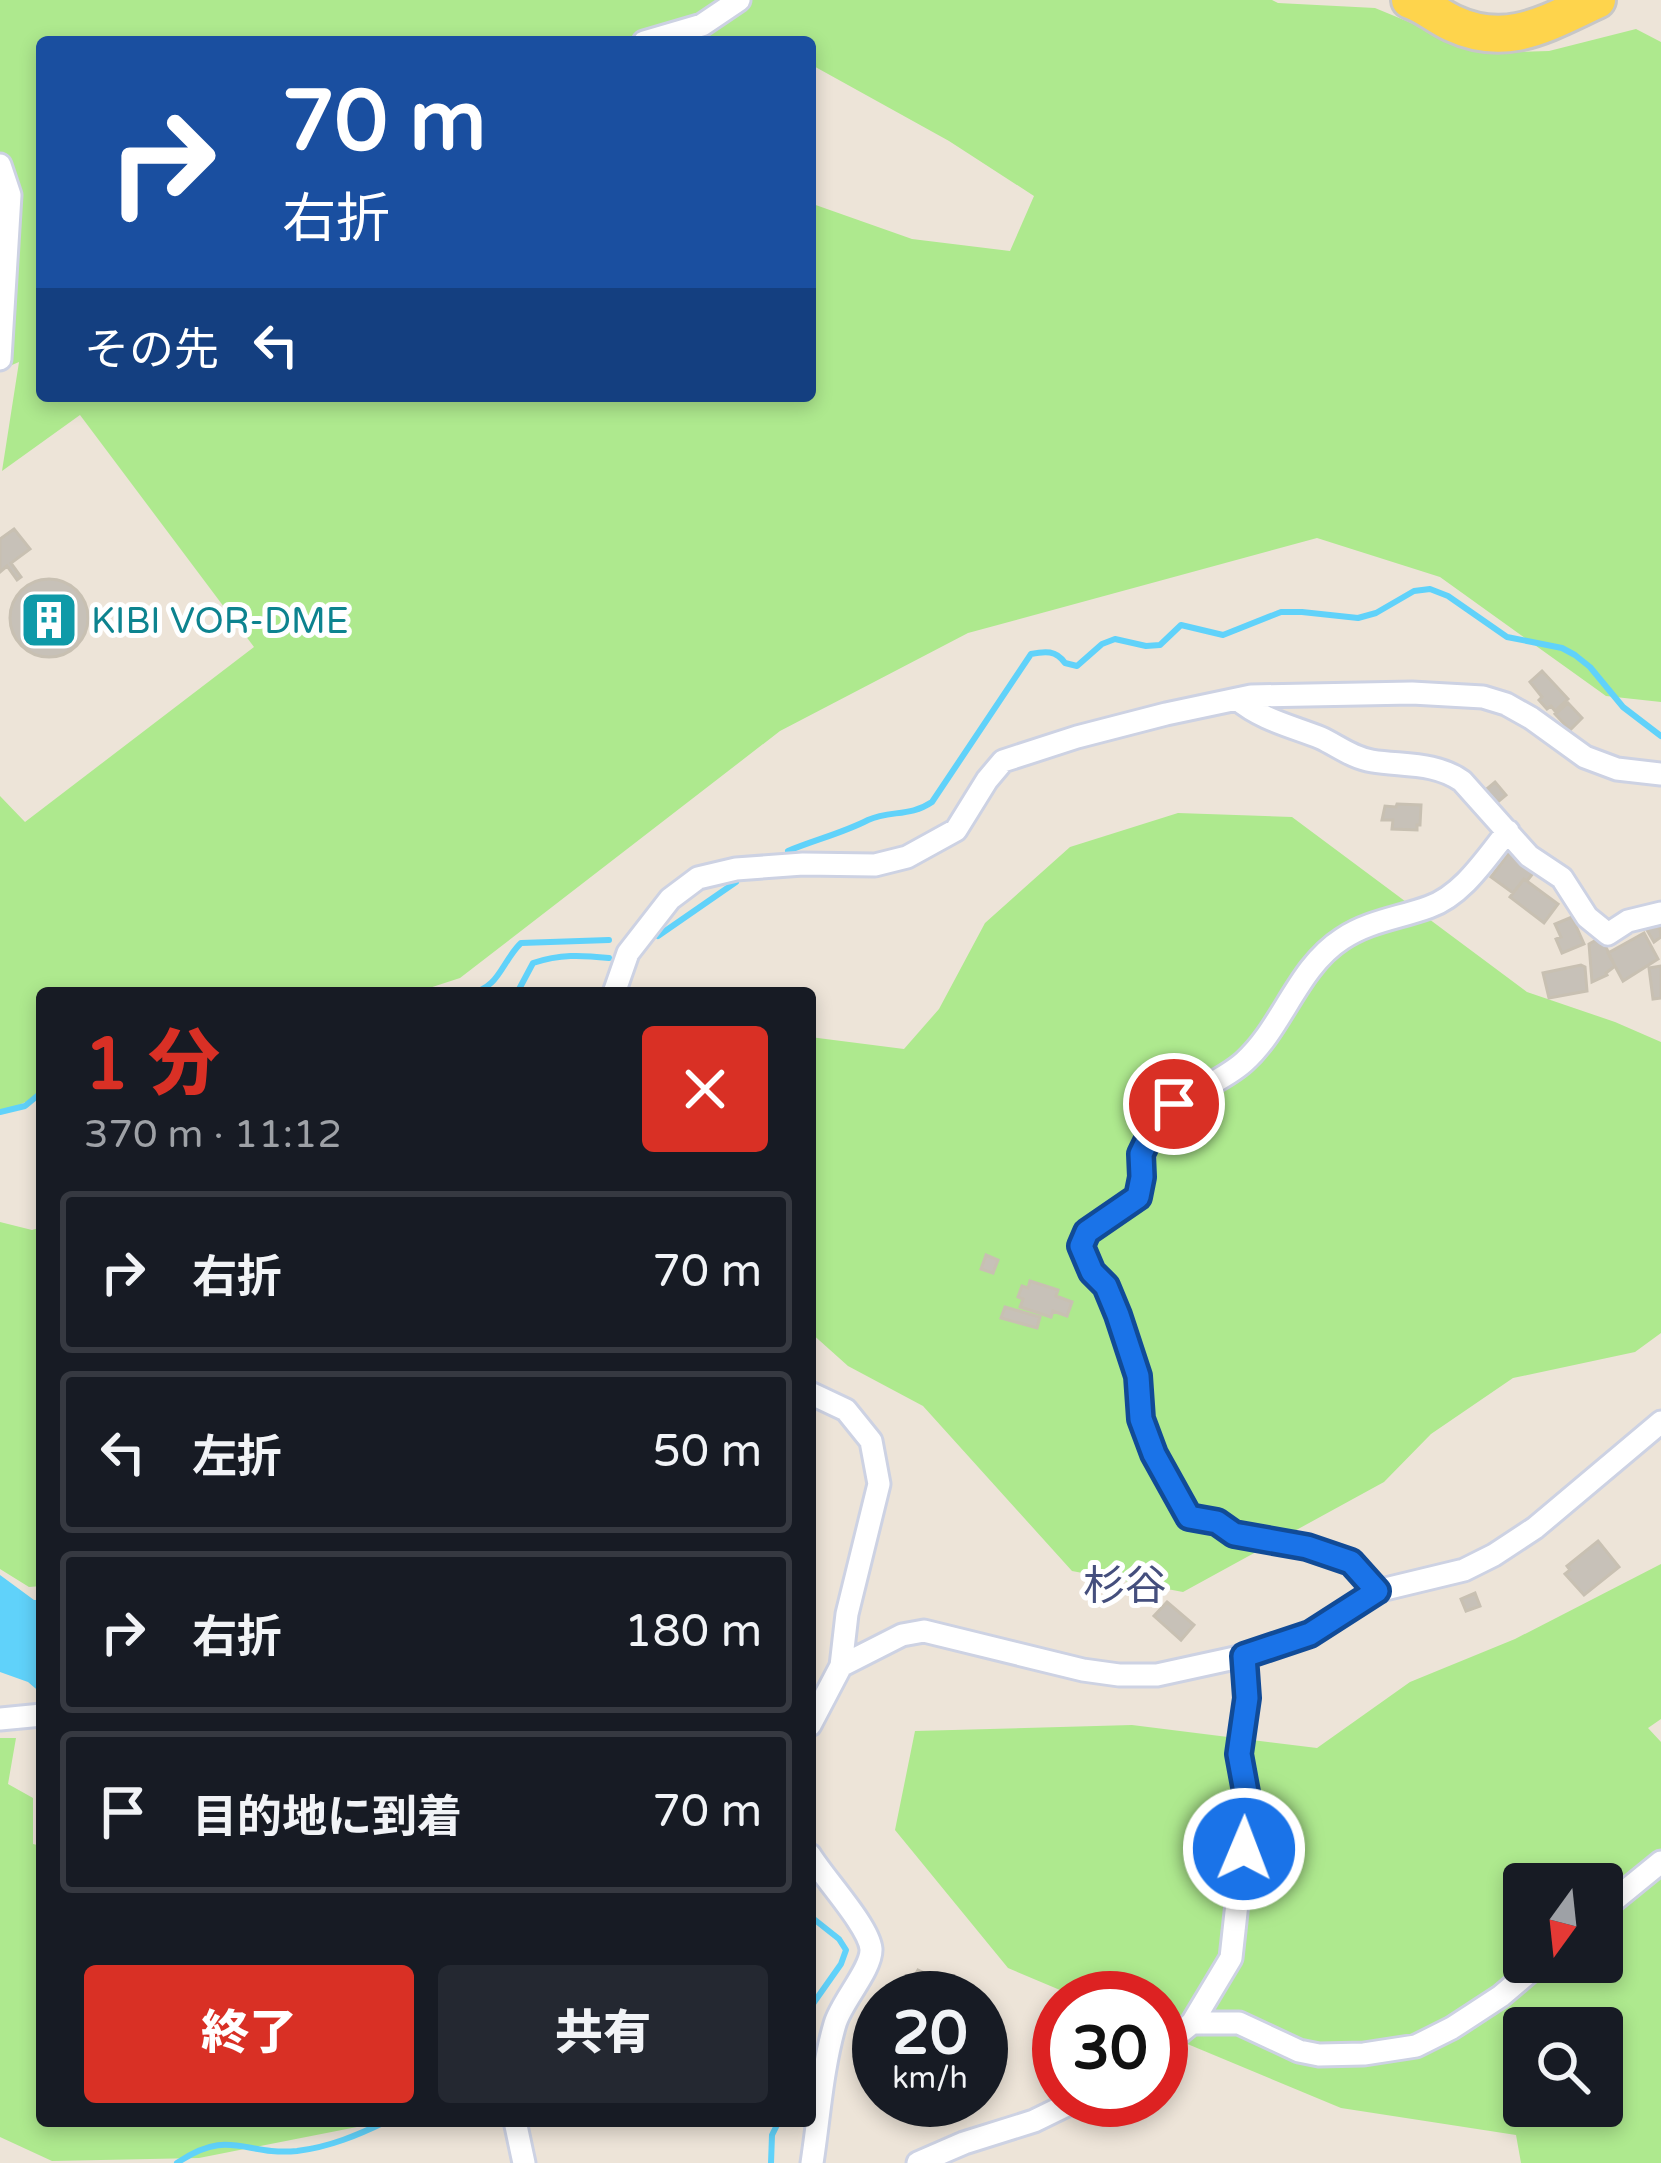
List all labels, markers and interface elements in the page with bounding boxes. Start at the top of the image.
text: 70 m [282,72,486,173]
icon: right [84,84,240,240]
text: 右折 [282,187,390,252]
icon: left [243,312,309,378]
text: その先 [84,324,219,378]
building icon: KIBI VOR-DME [18,589,80,651]
place label: KIBI VOR-DME [91,600,349,643]
text: 1 分 [84,1022,220,1109]
button: close [642,1026,768,1152]
pin [1123,1053,1225,1155]
icon: arrive [1141,1071,1207,1137]
text: 370 m · 11:12 [84,1111,342,1158]
icon: right [90,1239,156,1305]
text: 70 m [652,1245,762,1299]
text: 右折 [192,1251,282,1305]
icon: left [90,1419,156,1485]
text: 50 m [652,1425,762,1479]
text: 左折 [192,1431,282,1485]
district label: 杉谷 [1083,1561,1167,1612]
icon: right [90,1599,156,1665]
text: 180 m [624,1605,762,1659]
text: 右折 [192,1611,282,1665]
icon: arrive [90,1779,156,1845]
text: 70 m [652,1785,762,1839]
position arrow [1181,1786,1307,1912]
text: 目的地に到着 [192,1791,462,1845]
north arrow [1503,1863,1623,1983]
map controls [1503,1863,1623,2127]
button: 終了 [84,1965,414,2103]
button: 共有 [438,1965,768,2103]
speed limit sign: 30 [1032,1971,1188,2127]
text: 20 [892,1998,968,2070]
button: search [1503,2007,1623,2127]
text: km/h [892,2060,968,2097]

